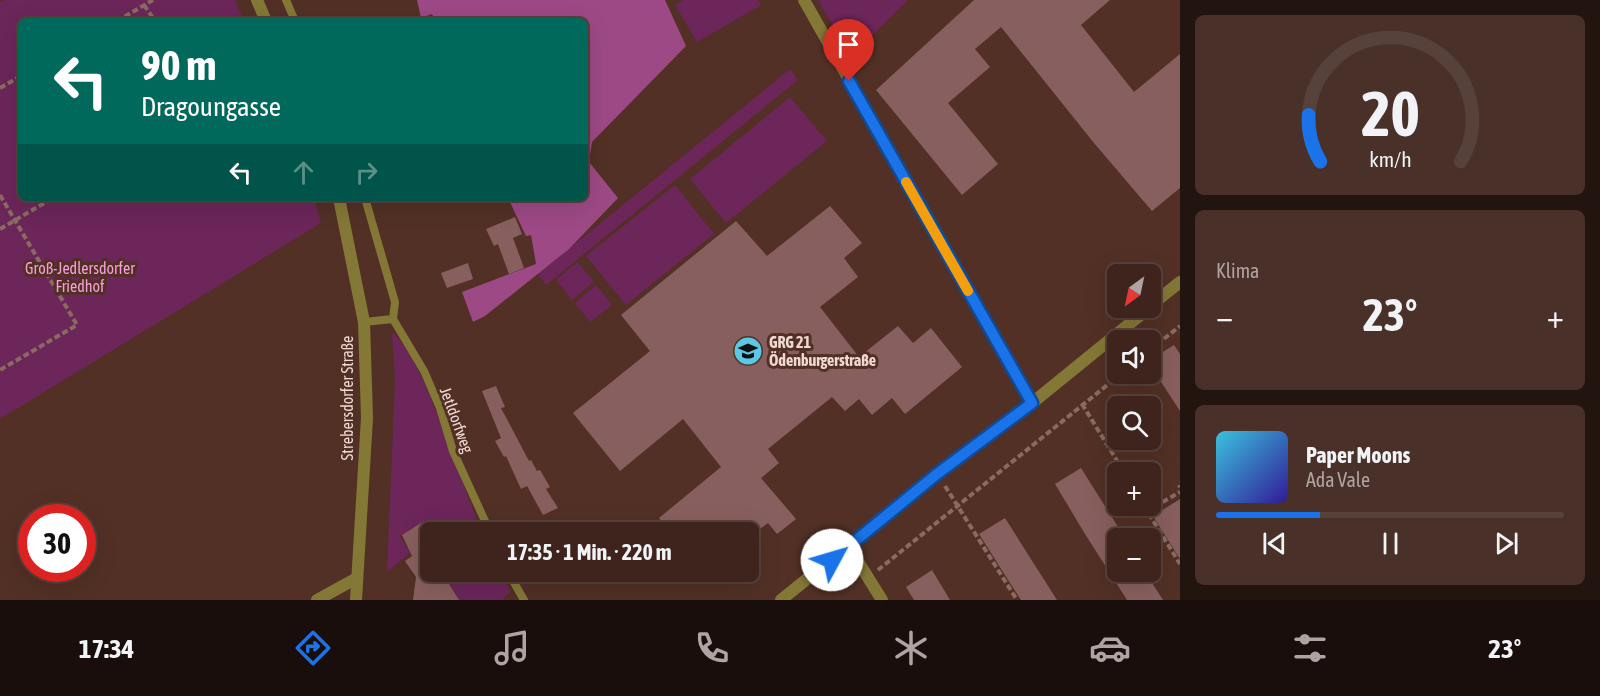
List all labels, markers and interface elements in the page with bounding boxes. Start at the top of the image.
pin [823,19,874,81]
icon: arrive [832,28,865,61]
text: 90 m [141,41,216,89]
icon: left [42,42,120,120]
text: 20 [1361,78,1419,149]
text: Dragoungasse [141,91,281,122]
text: km/h [1369,147,1411,172]
icon: left [224,156,257,189]
icon: ahead [287,156,320,189]
icon: right [350,156,383,189]
park label: Groß-Jedlersdorfer Friedhof [25,259,135,295]
text: Klima [1216,259,1259,282]
north arrow [1107,264,1161,318]
map controls [1107,264,1161,582]
text: 23° [1363,289,1417,341]
text: − [1216,297,1233,335]
text: + [1547,297,1564,335]
button: sound [1107,330,1161,384]
place label: GRG 21 Ödenburgerstraße [769,333,876,369]
school or university icon: GRG 21 Ödenburgerstraße [732,335,764,367]
street label: Strebersdorfer Straße [338,336,356,460]
street label: Jetldorfweg [436,385,477,456]
button: search [1107,396,1161,450]
text: Paper Moons [1306,442,1410,468]
button: + [1107,462,1161,516]
text: Ada Vale [1306,468,1370,491]
speed limit sign: 30 [18,504,96,582]
icon: previous [1258,527,1291,560]
icon: pause [1374,527,1407,560]
icon: next [1490,527,1523,560]
position arrow [800,528,864,592]
button: − [1107,528,1161,582]
text: 17:35 · 1 Min. · 220 m [507,539,672,565]
icon: directions [292,627,334,669]
icon: music [491,627,533,669]
icon: phone [691,627,733,669]
icon: climate [890,627,932,669]
icon: car [1089,627,1131,669]
icon: filters [1289,627,1331,669]
text: 17:34 [79,633,134,664]
text: 23° [1488,633,1521,664]

